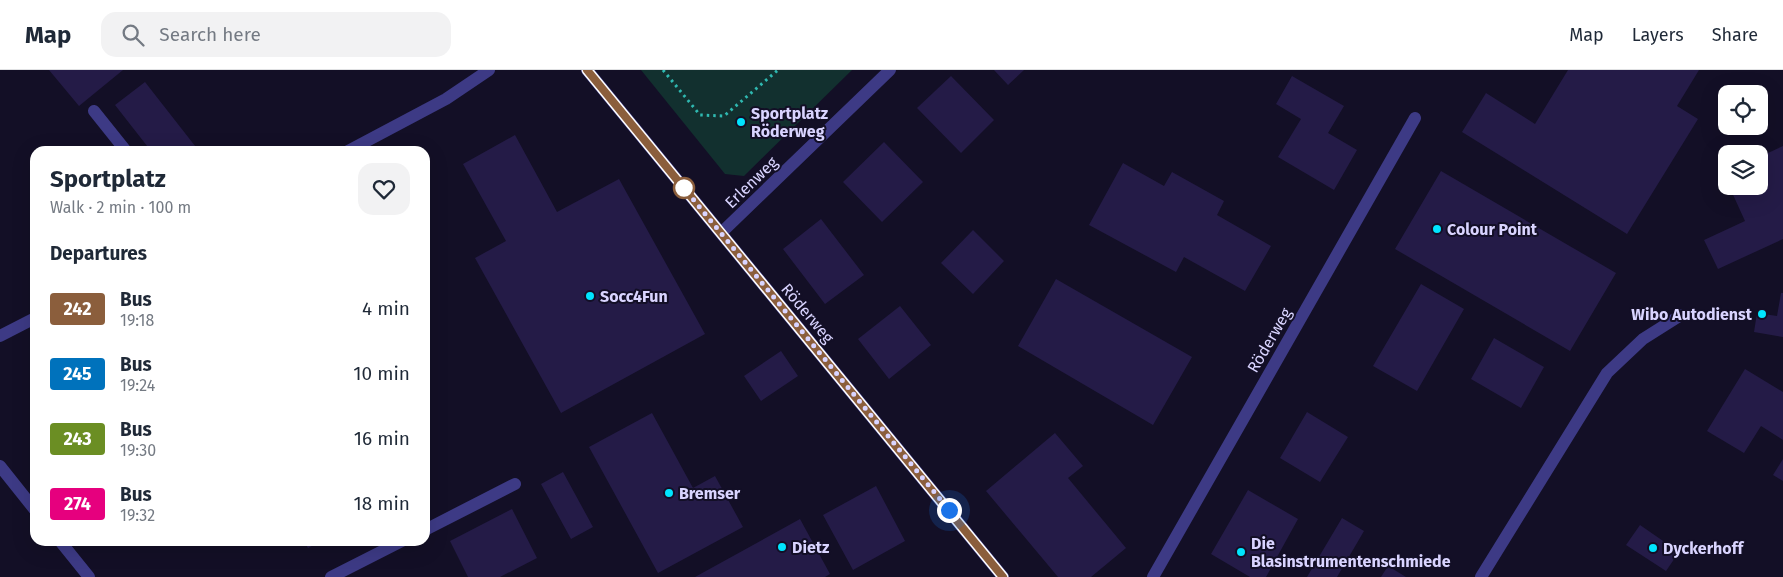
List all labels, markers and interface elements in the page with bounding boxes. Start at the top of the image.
search box [101,12,451,57]
text: Map [25,21,71,49]
icon: search [119,21,147,49]
text: Search here [159,23,261,46]
text: Map [1569,24,1604,46]
text: Layers [1632,24,1684,46]
text: Share [1712,24,1758,46]
map controls [1718,85,1768,195]
button: locate [1718,85,1768,135]
place label: Sportplatz Röderweg [751,104,829,141]
marker: Sportplatz Röderweg [735,116,747,128]
button: layers [1718,145,1768,195]
street label: Erlenweg [721,152,782,212]
button: heart [358,163,410,215]
text: Sportplatz [50,165,166,193]
unlabelled marker [673,177,695,199]
text: Walk · 2 min · 100 m [50,198,191,217]
place label: Colour Point [1447,220,1538,239]
marker: Colour Point [1431,223,1443,235]
text: Departures [50,242,147,265]
street label: Röderweg [777,280,838,347]
place label: Socc4Fun [600,287,668,306]
text: Bus [120,288,152,311]
marker: Socc4Fun [584,290,596,302]
text: 4 min [362,297,410,320]
text: 242 [64,298,91,320]
street label: Röderweg [1243,304,1296,376]
place label: Wibo Autodienst [1631,305,1753,324]
marker: Wibo Autodienst [1756,308,1768,320]
text: 19:18 [120,311,154,330]
text: Bus [120,353,152,376]
text: 10 min [353,362,410,385]
text: 245 [63,363,92,385]
text: 19:24 [120,376,155,395]
text: Bus [120,418,152,441]
text: 16 min [354,427,410,450]
text: 243 [63,428,92,450]
text: 19:30 [120,441,156,460]
text: Bus [120,483,152,506]
place label: Bremser [679,484,741,503]
marker: Bremser [663,487,675,499]
text: 18 min [353,492,410,515]
text: 274 [64,493,91,515]
your location [937,498,962,523]
text: 19:32 [120,506,155,525]
place label: Die Blasinstrumentenschmiede [1251,534,1451,571]
place label: Dietz [792,538,830,557]
place label: Dyckerhoff [1663,539,1744,558]
marker: Dietz [776,541,788,553]
marker: Dyckerhoff [1647,542,1659,554]
marker: Die Blasinstrumentenschmiede [1235,546,1247,558]

